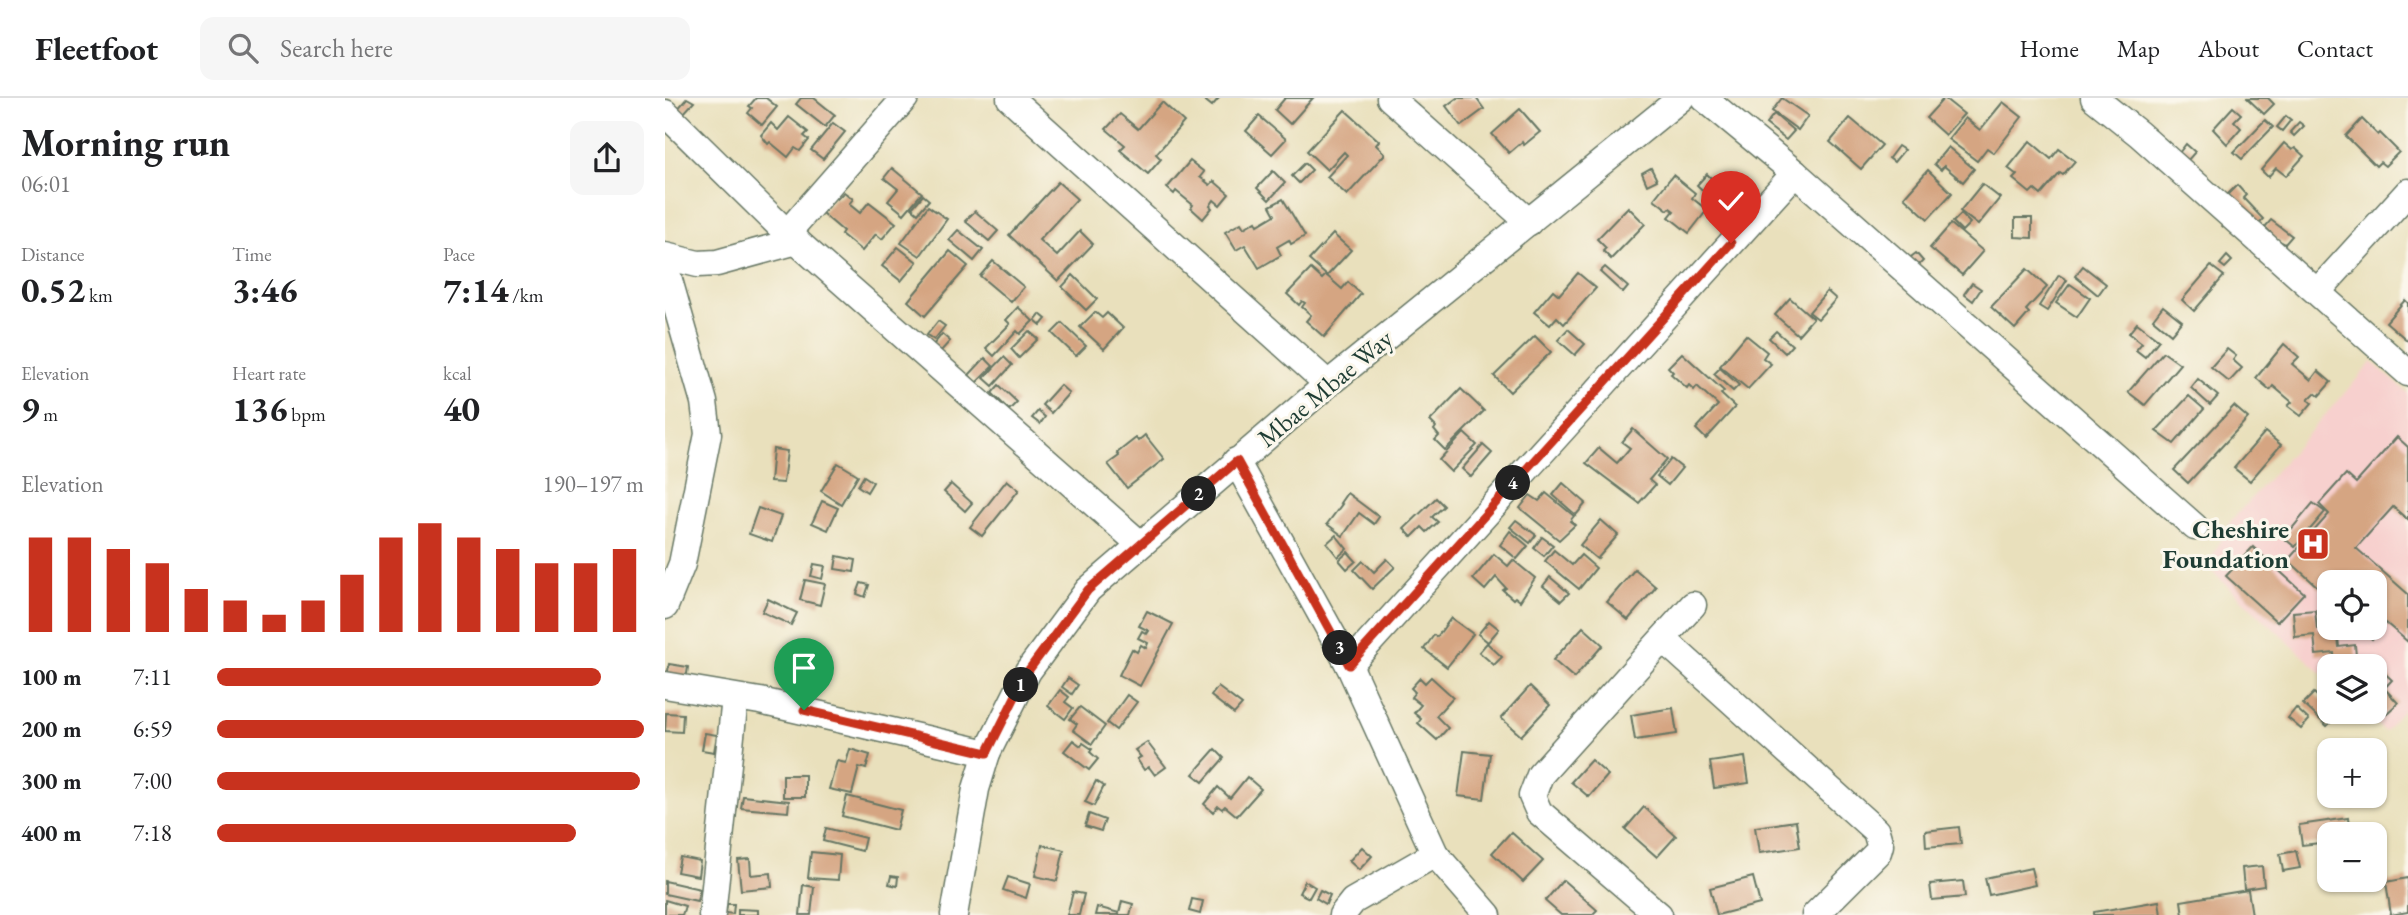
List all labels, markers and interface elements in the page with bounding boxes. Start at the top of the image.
search box [200,17,690,80]
text: Fleetfoot [35,27,158,70]
icon: search [224,29,262,67]
text: Search here [280,31,393,65]
text: Home [2019,33,2079,64]
text: Map [2117,33,2160,64]
text: About [2198,33,2259,64]
text: Contact [2297,33,2373,64]
text: Morning run [21,118,230,167]
button: share [570,121,644,195]
text: 06:01 [21,169,71,199]
pin [1701,171,1761,243]
icon: check [1712,182,1750,220]
text: Distance [21,242,84,267]
text: Time [232,242,272,267]
text: Pace [443,242,475,267]
text: 0.52 [21,267,85,312]
text: 3:46 [232,267,297,312]
text: 7:14 [443,267,508,312]
text: km [85,283,113,308]
text: /km [508,283,544,308]
street label: Mbae Mbae Way [1250,321,1400,455]
text: Elevation [21,361,89,386]
text: Heart rate [232,361,306,386]
text: kcal [443,361,472,386]
text: 9 [21,386,40,431]
text: 136 [232,386,288,431]
text: 40 [443,386,480,431]
text: m [40,402,58,427]
text: bpm [288,402,326,427]
pin: 4 [1495,466,1531,500]
text: Elevation [21,469,104,499]
text: 190–197 m [543,469,644,499]
text: 4 [1507,470,1518,495]
pin: 2 [1181,476,1217,512]
text: 2 [1193,481,1204,506]
place label: Cheshire Foundation [2162,512,2289,576]
hospital icon: Cheshire Foundation [2294,525,2332,563]
map controls [2317,570,2387,892]
button: locate [2317,570,2387,640]
pin: 3 [1323,630,1357,666]
text: 3 [1334,635,1345,660]
pin [774,638,834,710]
icon: arrive [785,649,823,687]
button: layers [2317,654,2387,724]
text: 100 m [21,662,82,692]
text: 7:11 [133,662,172,692]
pin: 1 [1003,668,1039,702]
text: 1 [1015,672,1026,697]
text: 200 m [21,714,82,744]
text: 6:59 [133,714,172,744]
button: + [2317,738,2387,808]
text: 300 m [21,766,82,796]
text: 7:00 [133,766,172,796]
text: 400 m [21,818,82,848]
text: 7:18 [133,818,172,848]
button: − [2317,822,2387,892]

